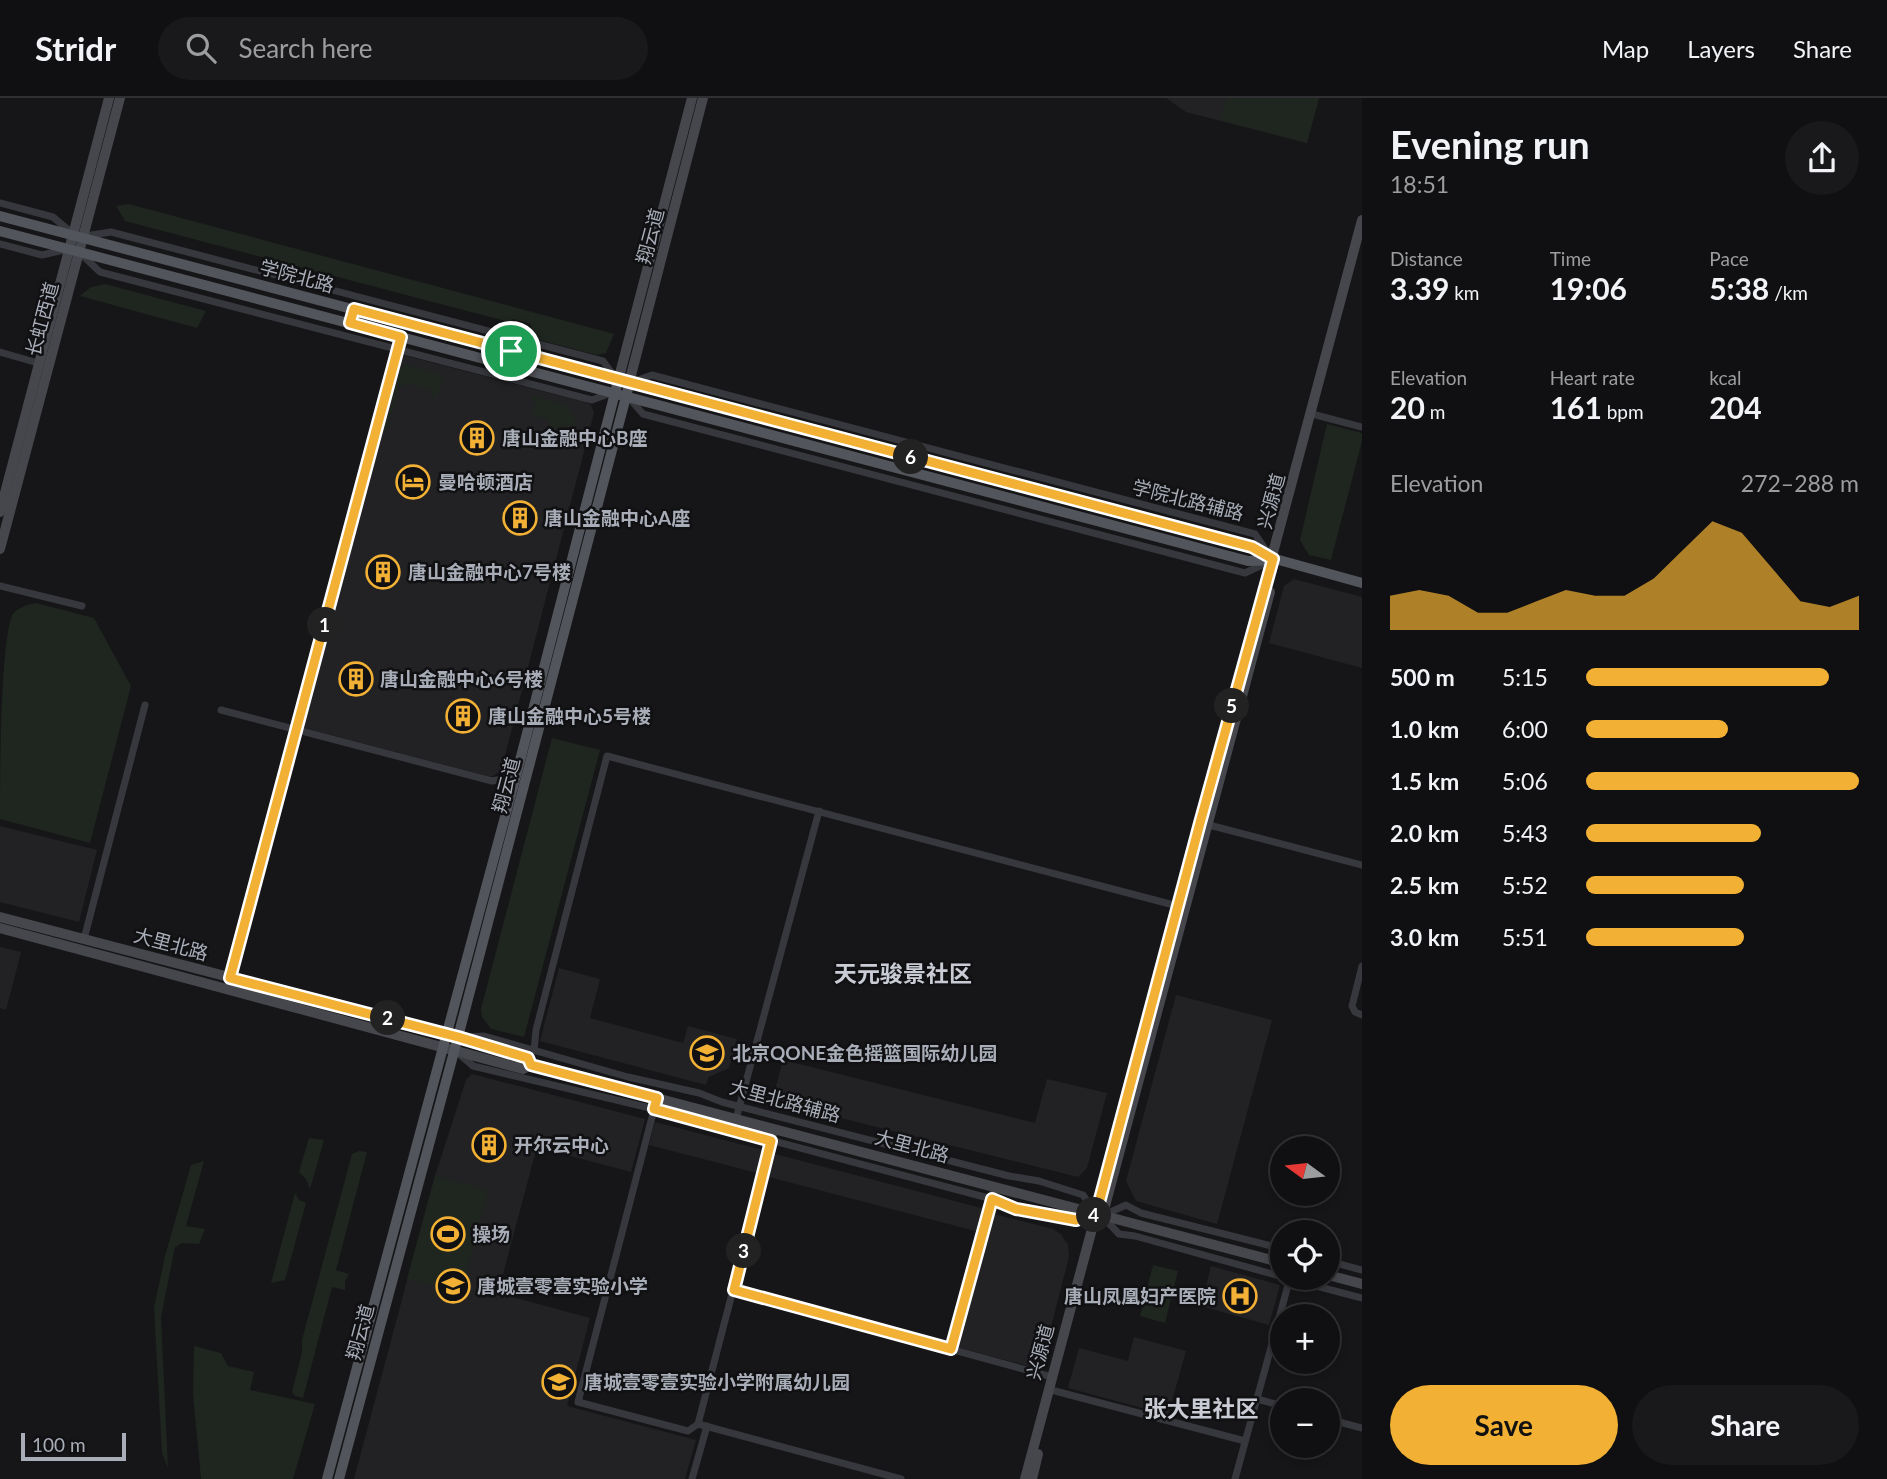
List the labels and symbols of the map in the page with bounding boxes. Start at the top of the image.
street label: 翔云道 [631,205,668,266]
street label: 学院北路 [257,255,337,296]
street label: 长虹西道 [21,279,62,359]
pin [481,321,541,381]
building icon: 唐山金融中心B座 [458,419,496,457]
place label: 唐山金融中心B座 [502,426,648,449]
pin: 6 [894,440,928,474]
hotel icon: 曼哈顿酒店 [394,463,432,501]
place label: 曼哈顿酒店 [438,470,533,493]
street label: 兴源道 [1252,470,1289,531]
street label: 学院北路辅路 [1130,475,1246,524]
building icon: 唐山金融中心A座 [501,499,539,537]
place label: 唐山金融中心A座 [544,506,690,529]
building icon: 唐山金融中心7号楼 [364,553,402,591]
place label: 唐山金融中心7号楼 [408,560,571,583]
pin: 1 [308,608,342,642]
building icon: 唐山金融中心6号楼 [337,660,375,698]
place label: 唐山金融中心6号楼 [380,667,543,690]
pin: 5 [1214,688,1250,724]
building icon: 唐山金融中心5号楼 [444,697,482,735]
place label: 唐山金融中心5号楼 [488,704,651,727]
street label: 翔云道 [487,754,524,815]
street label: 大里北路 [131,923,211,964]
district label: 天元骏景社区 [834,959,972,987]
pin: 2 [370,1000,406,1035]
school or university icon: 北京QONE金色摇篮国际幼儿园 [688,1034,726,1072]
place label: 北京QONE金色摇篮国际幼儿园 [732,1041,997,1064]
street label: 大里北路辅路 [727,1075,843,1126]
street label: 大里北路 [872,1125,952,1166]
building icon: 开尔云中心 [470,1126,508,1164]
place label: 开尔云中心 [514,1133,609,1156]
north arrow [1270,1136,1340,1206]
pin: 4 [1076,1198,1112,1232]
sports icon: 操场 [429,1215,467,1253]
place label: 操场 [472,1222,510,1245]
pin: 3 [726,1234,762,1268]
school or university icon: 唐城壹零壹实验小学 [434,1267,472,1305]
place label: 唐城壹零壹实验小学 [477,1274,648,1297]
hospital icon: 唐山凤凰妇产医院 [1221,1277,1259,1315]
place label: 唐山凤凰妇产医院 [1064,1284,1216,1307]
street label: 翔云道 [341,1301,378,1362]
street label: 兴源道 [1021,1321,1058,1382]
school or university icon: 唐城壹零壹实验小学附属幼儿园 [540,1363,578,1401]
place label: 唐城壹零壹实验小学附属幼儿园 [584,1370,850,1393]
district label: 张大里社区 [1144,1394,1259,1422]
scale bar [21,1430,126,1462]

